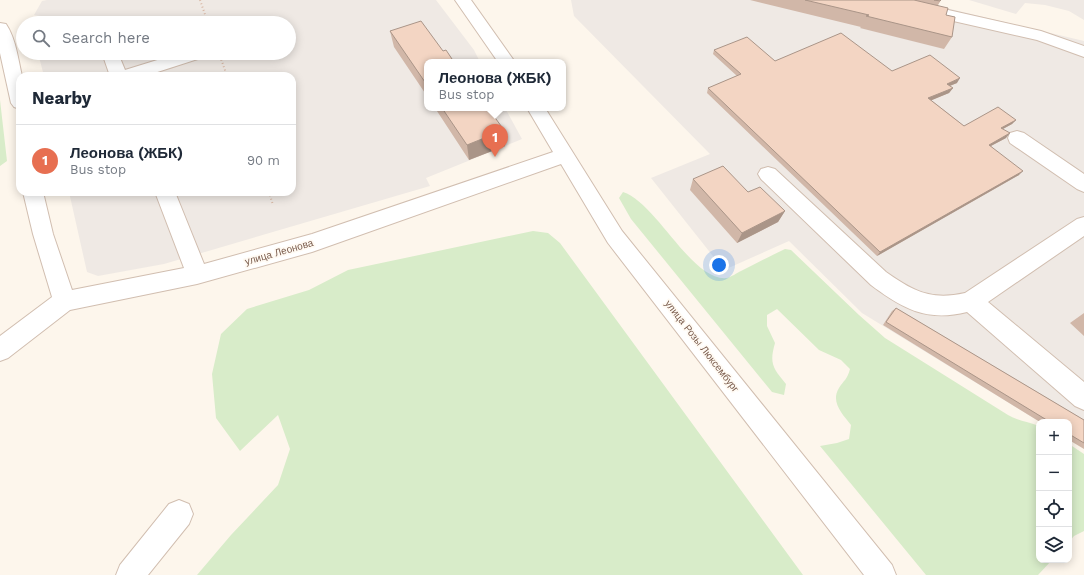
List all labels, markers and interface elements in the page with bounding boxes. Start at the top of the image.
search box [16,16,296,60]
icon: search [30,27,52,49]
text: Search here [62,29,150,47]
popup [424,59,566,111]
text: Леонова (ЖБК) [438,69,552,87]
text: Bus stop [438,87,494,102]
text: Nearby [32,88,91,108]
pin: 1 [482,124,508,157]
text: Леонова (ЖБК) [70,144,183,162]
text: 1 [42,153,48,168]
text: 90 m [247,153,280,168]
text: Bus stop [70,162,126,177]
street label: улица Леонова [244,237,315,267]
your location [709,255,729,275]
street label: улица Розы Люксембург [663,298,741,394]
map controls [1036,419,1072,563]
button: + [1036,419,1072,455]
button: − [1036,455,1072,491]
button: locate [1036,491,1072,527]
button: layers [1036,527,1072,563]

